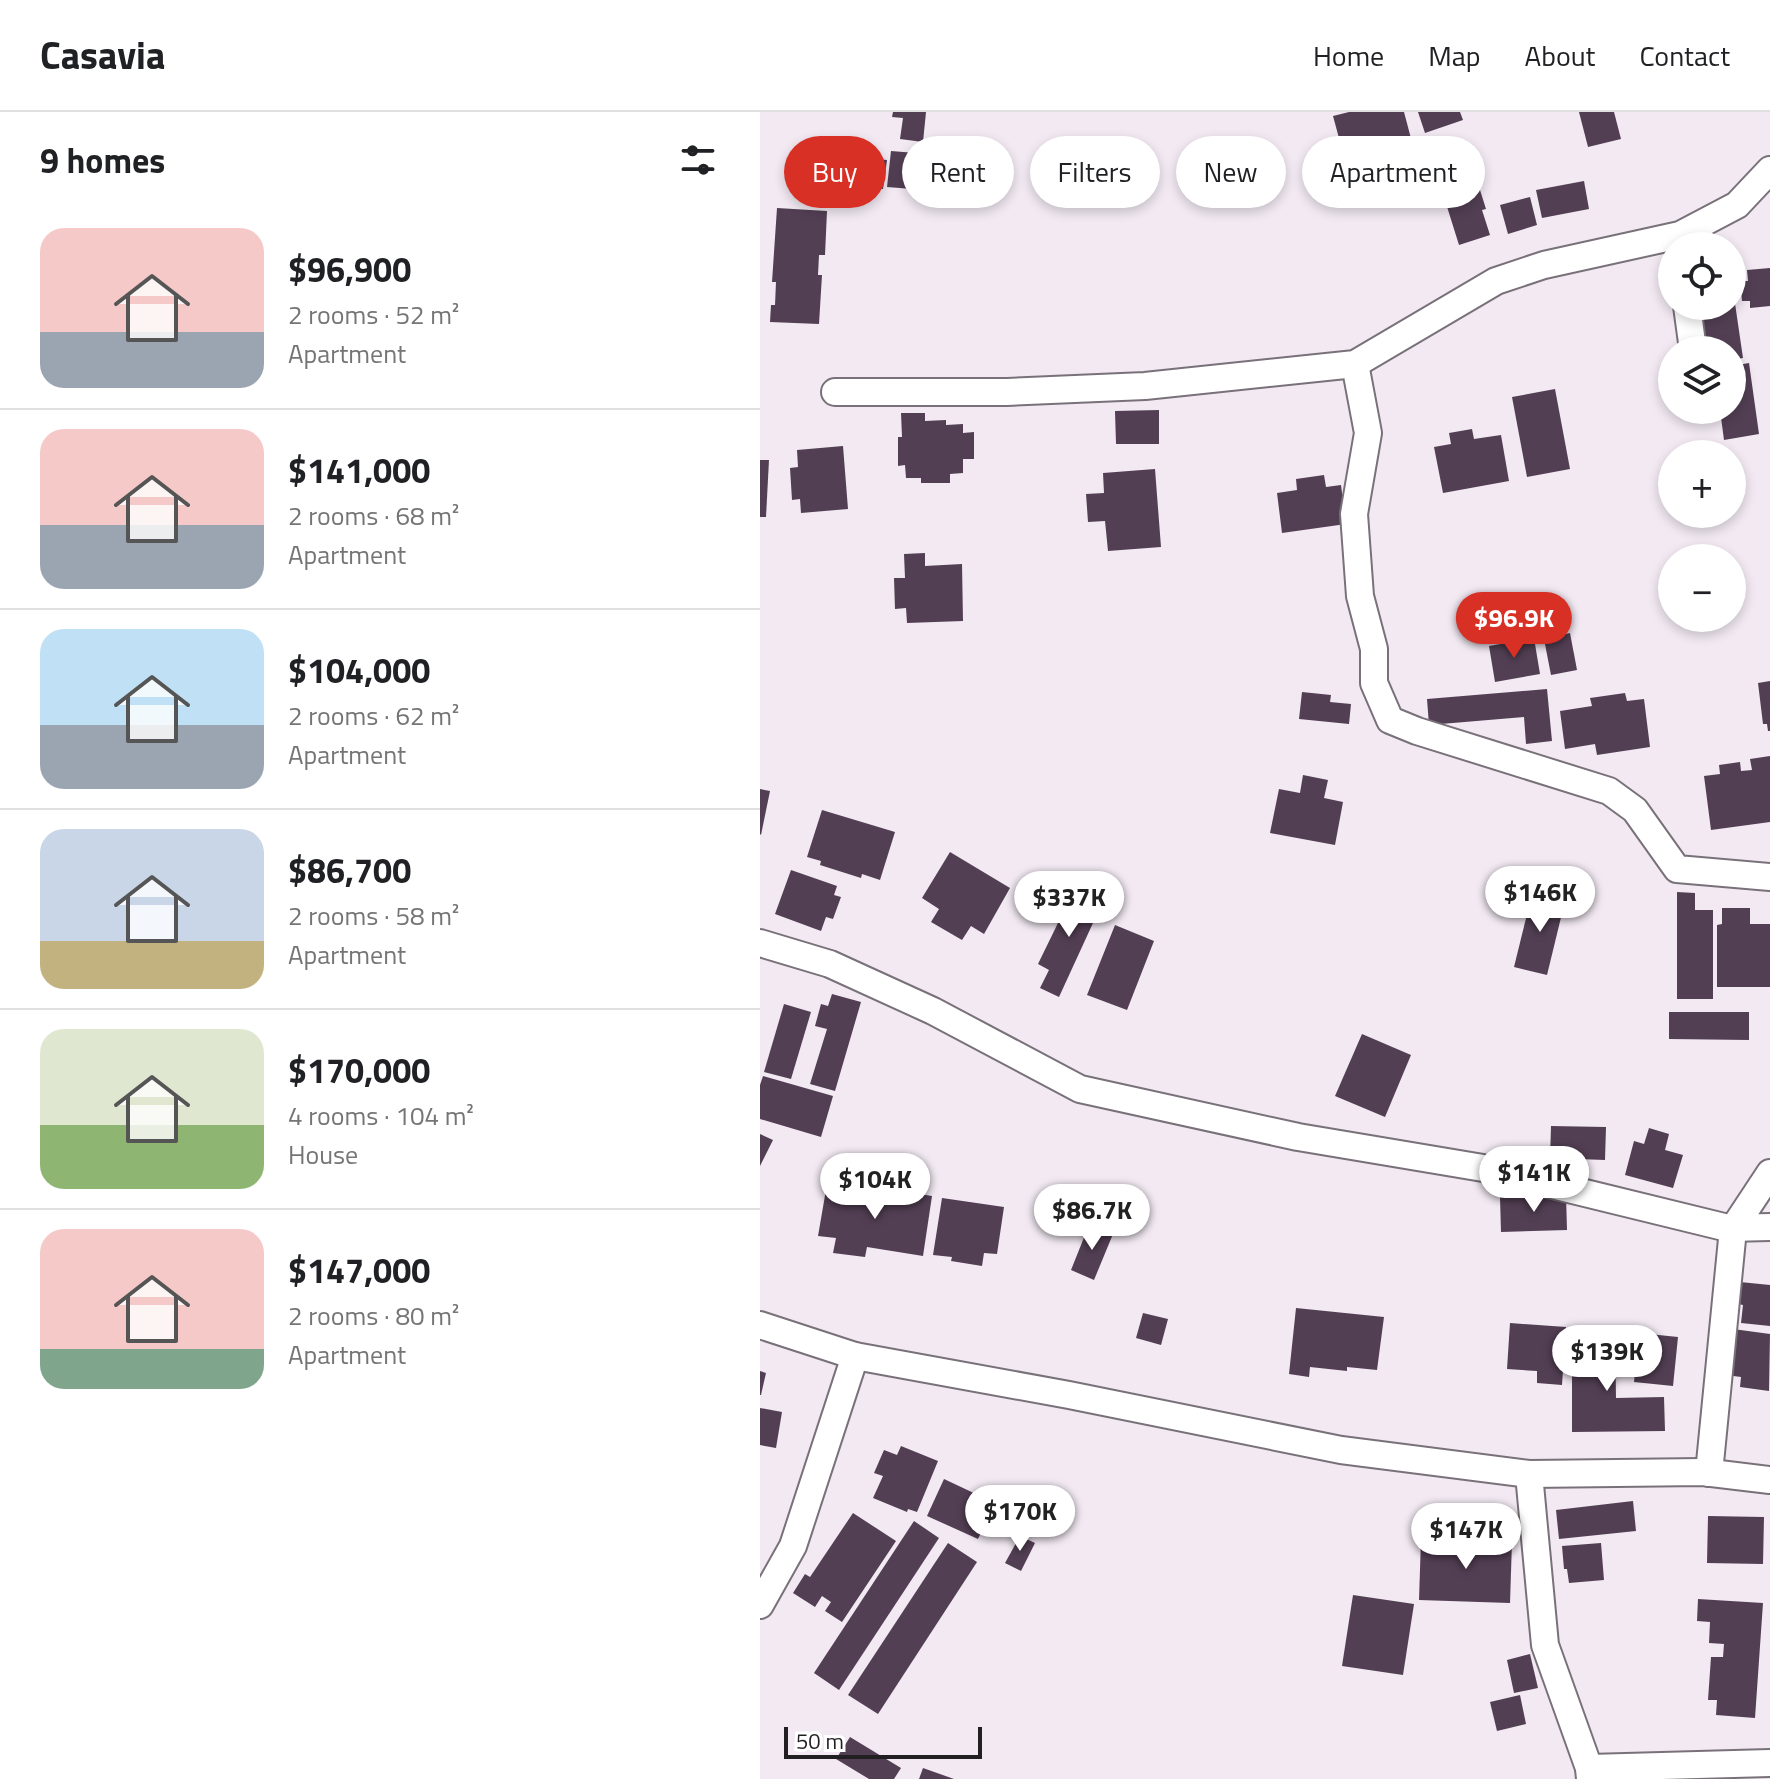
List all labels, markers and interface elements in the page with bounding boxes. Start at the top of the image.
text: Casavia [40,26,165,84]
text: Home [1313,34,1384,77]
text: Map [1428,34,1481,77]
text: About [1525,34,1595,77]
text: Contact [1639,34,1730,77]
text: 9 homes [40,134,165,186]
chip: Buy [784,136,886,208]
chip: Rent [902,136,1014,208]
chip: Filters [1030,136,1160,208]
chip: New [1176,136,1286,208]
chip: Apartment [1302,136,1485,208]
icon: filters [676,138,720,182]
map controls [1658,232,1746,632]
button: locate [1658,232,1746,320]
text: $96,900 [288,243,411,295]
icon: home [104,260,200,356]
text: 2 rooms · 52 m² [288,295,459,334]
text: Apartment [288,334,406,373]
button: layers [1658,336,1746,424]
button: + [1658,440,1746,528]
text: $141,000 [288,444,430,496]
icon: home [104,461,200,557]
text: 2 rooms · 68 m² [288,496,459,535]
text: Apartment [288,535,406,574]
button: − [1658,544,1746,632]
pin: $96.9K [1449,592,1579,660]
text: $96.9K [1474,598,1554,637]
text: $104,000 [288,644,430,696]
icon: home [104,661,200,757]
text: 2 rooms · 62 m² [288,696,459,735]
text: Apartment [288,735,406,774]
text: $86,700 [288,844,411,896]
icon: home [104,861,200,957]
pin: $146K [1484,866,1596,934]
pin: $337K [1013,871,1125,939]
text: $146K [1503,872,1577,911]
text: $337K [1032,877,1106,916]
text: 2 rooms · 58 m² [288,896,459,935]
text: Apartment [288,935,406,974]
text: $170,000 [288,1044,430,1096]
icon: home [104,1061,200,1157]
text: 4 rooms · 104 m² [288,1096,474,1135]
text: House [288,1135,358,1174]
pin: $141K [1478,1146,1590,1214]
text: $141K [1497,1152,1571,1191]
pin: $104K [819,1153,931,1221]
text: $104K [838,1159,912,1198]
pin: $86.7K [1027,1184,1157,1252]
text: $86.7K [1052,1190,1132,1229]
text: $147,000 [288,1244,430,1296]
icon: home [104,1261,200,1357]
text: 2 rooms · 80 m² [288,1296,459,1335]
pin: $139K [1551,1325,1663,1393]
text: $139K [1570,1331,1644,1370]
text: Apartment [288,1335,406,1374]
pin: $170K [964,1485,1076,1553]
text: $170K [983,1491,1057,1530]
pin: $147K [1410,1503,1522,1571]
text: $147K [1429,1509,1503,1548]
scale bar [784,1723,982,1759]
text: 50 m [796,1724,844,1758]

